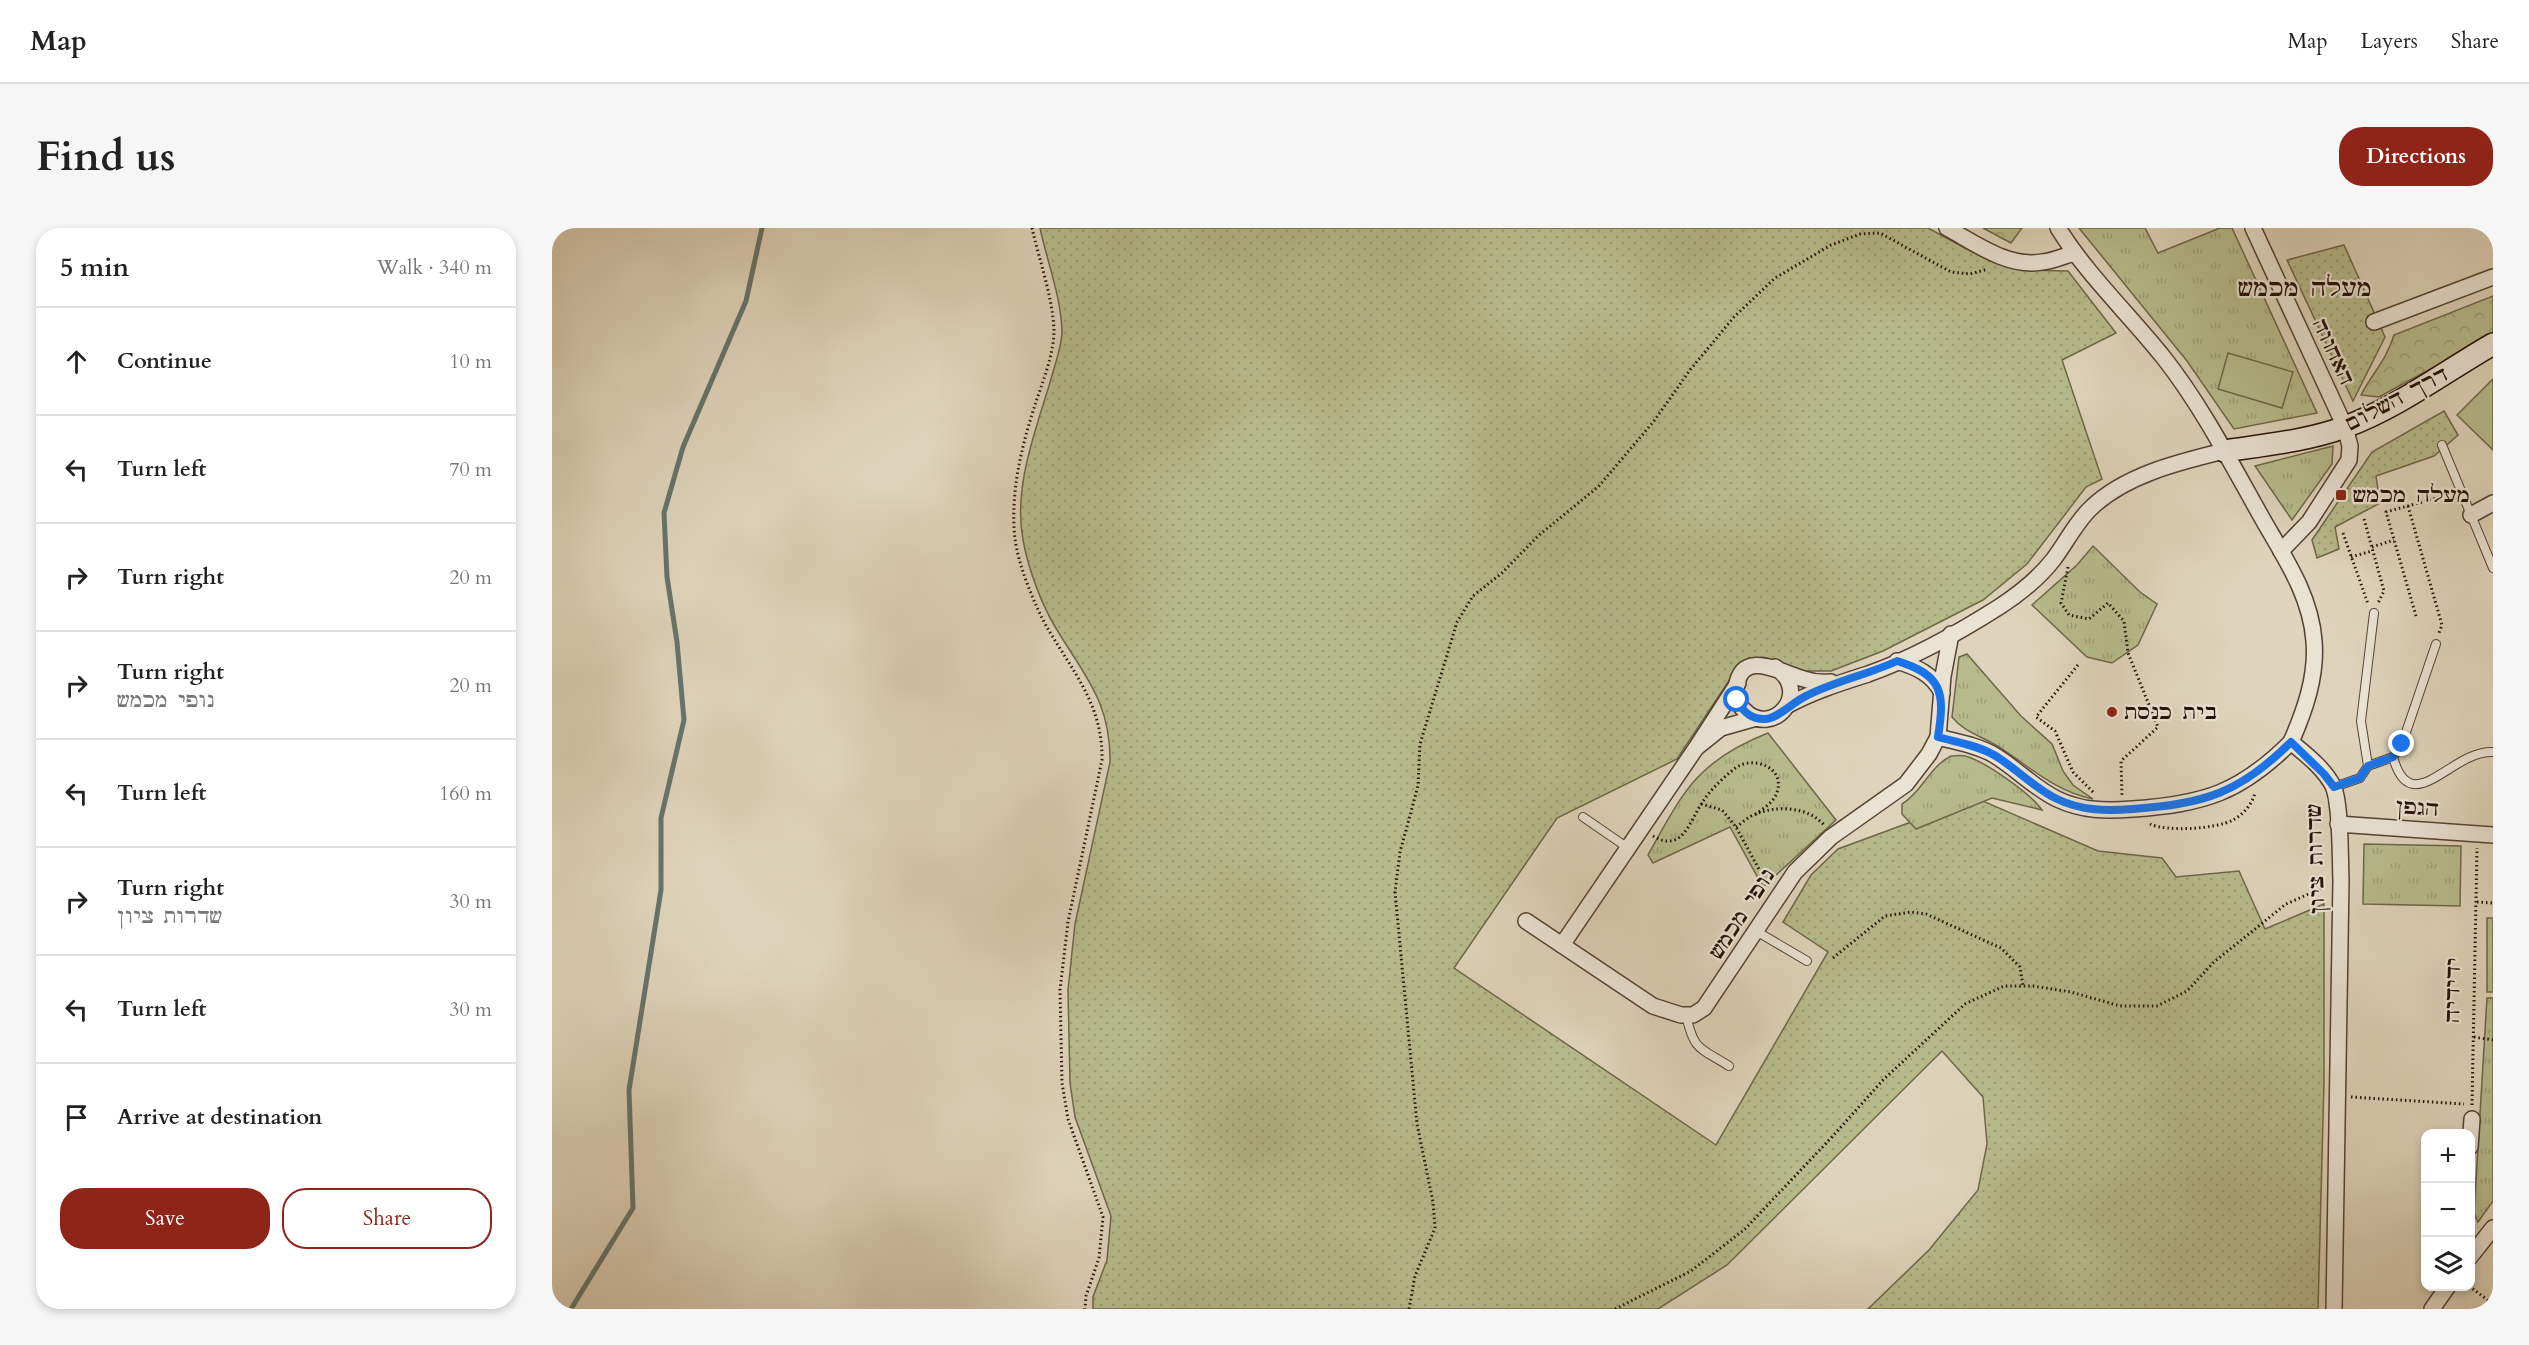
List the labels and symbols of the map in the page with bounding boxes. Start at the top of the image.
district label: מעלה מכמש [2238,272,2372,305]
street label: האחווה [2305,314,2361,390]
street label: דרך השלום [2341,360,2453,438]
place label: מעלה מכמש [2353,481,2470,510]
marker: מעלה מכמש [2334,488,2348,502]
route start [1723,686,1749,712]
place label: בית כנסת [2124,698,2218,727]
marker: בית כנסת [2105,705,2119,719]
route end [2388,730,2414,756]
street label: הגפן [2394,792,2440,824]
street label: שדרות ציון [2300,803,2332,915]
street label: נופי מכמש [1702,863,1782,965]
street label: ידידיה [2438,957,2468,1023]

